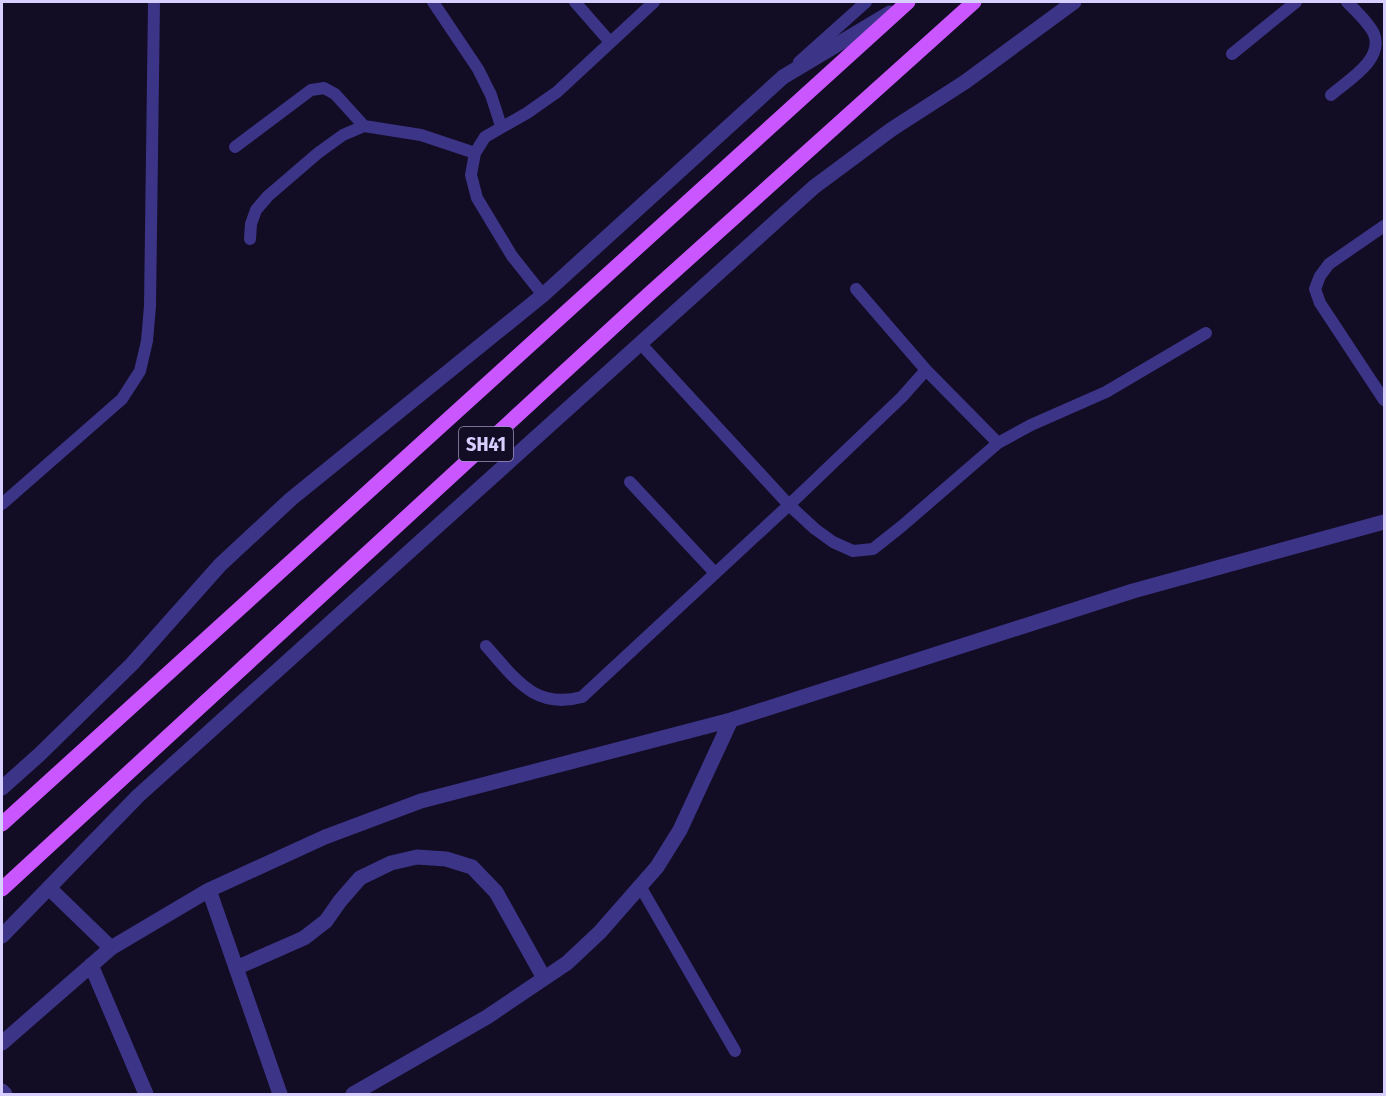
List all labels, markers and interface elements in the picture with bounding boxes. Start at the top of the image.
road number: SH41 [459,427,513,461]

